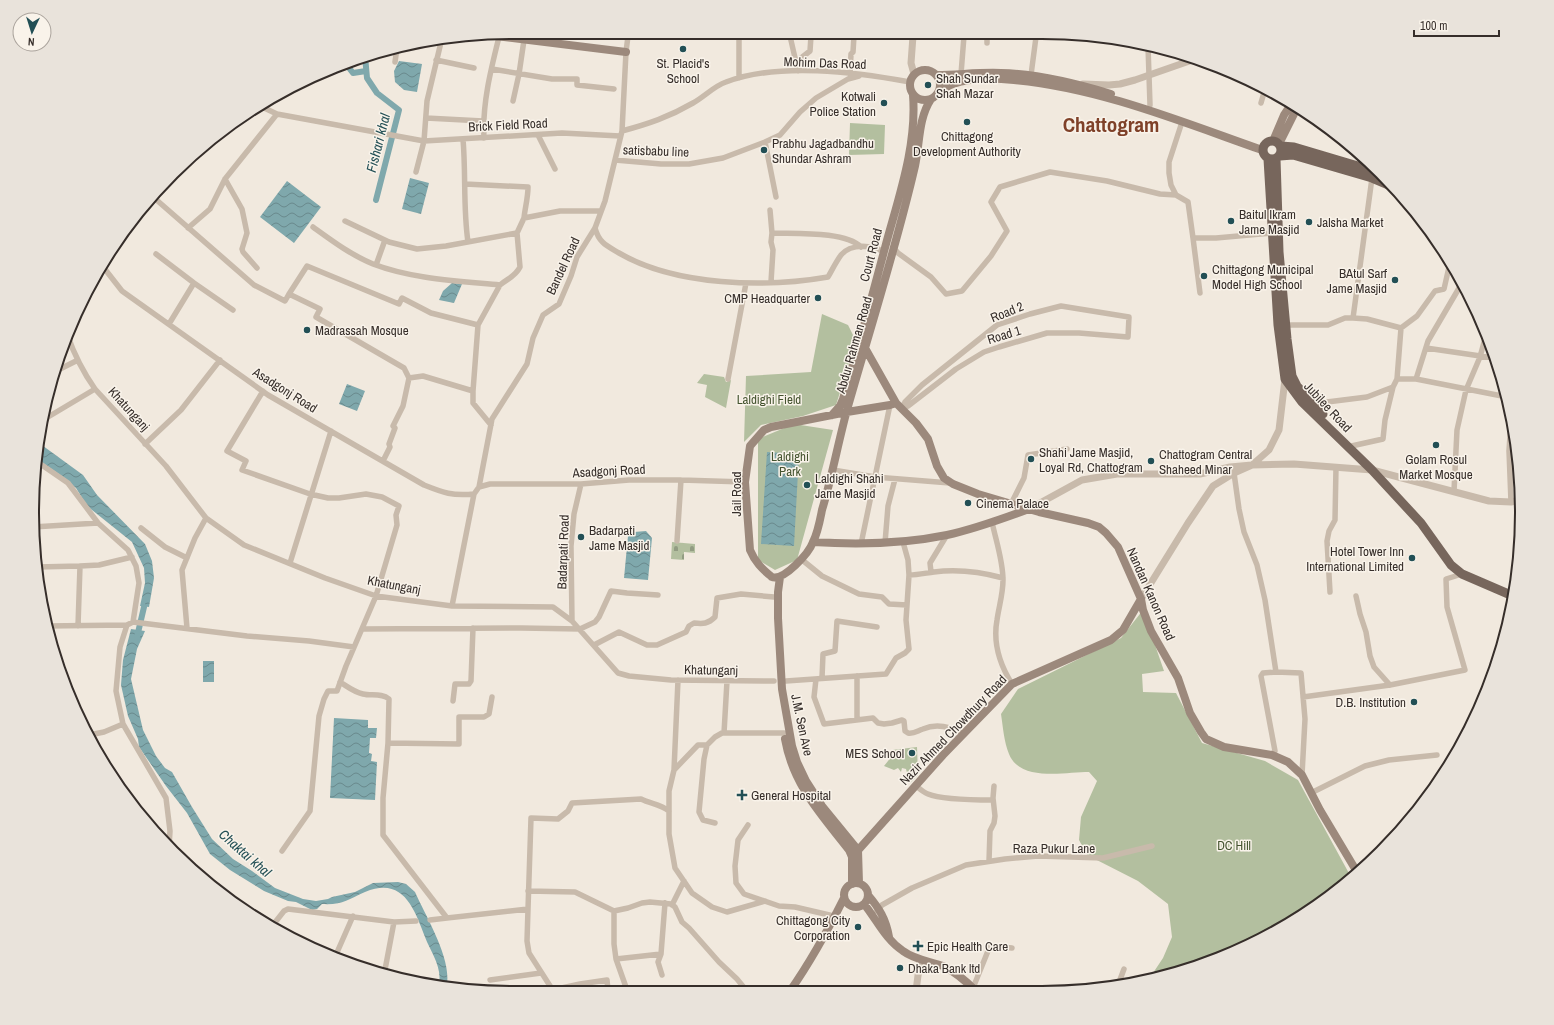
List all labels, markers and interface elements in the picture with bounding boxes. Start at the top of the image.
north arrow [12,12,52,52]
scale bar [1414,12,1499,38]
text: 100 m [1420,18,1447,34]
text: N [28,35,35,49]
marker: St. Placid's School [678,44,688,54]
street label: Mohim Das Road [783,53,867,73]
place label: St. Placid's School [656,55,710,87]
place label: Shah Sundar Shah Mazar [936,70,999,102]
marker: Shah Sundar Shah Mazar [923,80,933,90]
place label: Kotwali Police Station [810,88,876,120]
marker: Kotwali Police Station [879,98,889,108]
district label: Chattogram [1063,110,1159,139]
water label: Fishari khal [362,111,394,174]
street label: Brick Field Road [468,114,548,136]
marker: Chittagong Development Authority [962,117,972,127]
place label: Chittagong Development Authority [913,128,1022,160]
place label: Prabhu Jagadbandhu Shundar Ashram [772,135,874,167]
street label: satisbabu line [623,141,690,161]
marker: Prabhu Jagadbandhu Shundar Ashram [759,145,769,155]
place label: Baitul Ikram Jame Masjid [1239,206,1299,238]
place label: Jalsha Market [1317,214,1383,231]
marker: Baitul Ikram Jame Masjid [1226,216,1236,226]
marker: Jalsha Market [1304,217,1314,227]
street label: Court Road [856,226,886,284]
street label: Bandel Road [542,234,584,298]
place label: Chittagong Municipal Model High School [1212,261,1313,293]
place label: BAtul Sarf Jame Masjid [1327,265,1387,297]
marker: Chittagong Municipal Model High School [1199,271,1209,281]
marker: BAtul Sarf Jame Masjid [1390,275,1400,285]
place label: CMP Headquarter [724,290,810,307]
marker: CMP Headquarter [813,293,823,303]
street label: Abdur Rahman Road [832,294,876,396]
street label: Road 2 [988,298,1026,326]
place label: Madrassah Mosque [315,322,409,339]
street label: Road 1 [985,322,1023,348]
marker: Madrassah Mosque [302,325,312,335]
street label: Asadgonj Road [249,363,320,417]
street label: Jubilee Road [1300,378,1356,436]
street label: Khatunganj [105,383,153,435]
park label: Laldighi Field [737,391,801,408]
marker: Golam Rosul Market Mosque [1431,440,1441,450]
place label: Shahi Jame Masjid, Loyal Rd, Chattogram [1039,444,1143,476]
place label: Chattogram Central Shaheed Minar [1159,446,1252,478]
park label: Laldighi Park [771,448,809,480]
place label: Golam Rosul Market Mosque [1399,451,1473,483]
marker: Shahi Jame Masjid, Loyal Rd, Chattogram [1026,454,1036,464]
marker: Chattogram Central Shaheed Minar [1146,456,1156,466]
street label: Asadgonj Road [571,461,646,481]
place label: Laldighi Shahi Jame Masjid [815,470,884,502]
street label: Jail Road [728,471,745,517]
marker: Laldighi Shahi Jame Masjid [802,480,812,490]
place label: Cinema Palace [976,495,1049,512]
marker: Cinema Palace [963,498,973,508]
street label: Badarpati Road [553,514,573,590]
place label: Badarpati Jame Masjid [589,522,649,554]
marker: Badarpati Jame Masjid [576,532,586,542]
place label: Hotel Tower Inn International Limited [1306,543,1404,575]
street label: Nandan Kanon Road [1123,545,1179,643]
marker: Hotel Tower Inn International Limited [1407,553,1417,563]
street label: Khatunganj [366,572,422,598]
street label: Khatunganj [684,661,738,679]
street label: Nazir Ahmed Chowdhury Road [896,671,1010,789]
street label: J.M. Sen Ave [787,693,817,757]
place label: D.B. Institution [1335,694,1406,711]
marker: D.B. Institution [1409,697,1419,707]
place label: MES School [845,745,904,762]
marker: MES School [907,748,917,758]
place label: General Hospital [751,787,831,804]
marker: General Hospital [736,789,748,801]
water label: Chaktai khal [215,825,275,881]
park label: DC Hill [1217,837,1251,854]
street label: Raza Pukur Lane [1013,840,1095,857]
place label: Chittagong City Corporation [776,912,851,944]
marker: Chittagong City Corporation [853,922,863,932]
place label: Epic Health Care [927,938,1008,955]
marker: Epic Health Care [912,940,924,952]
place label: Dhaka Bank ltd [908,960,980,977]
marker: Dhaka Bank ltd [895,963,905,973]

